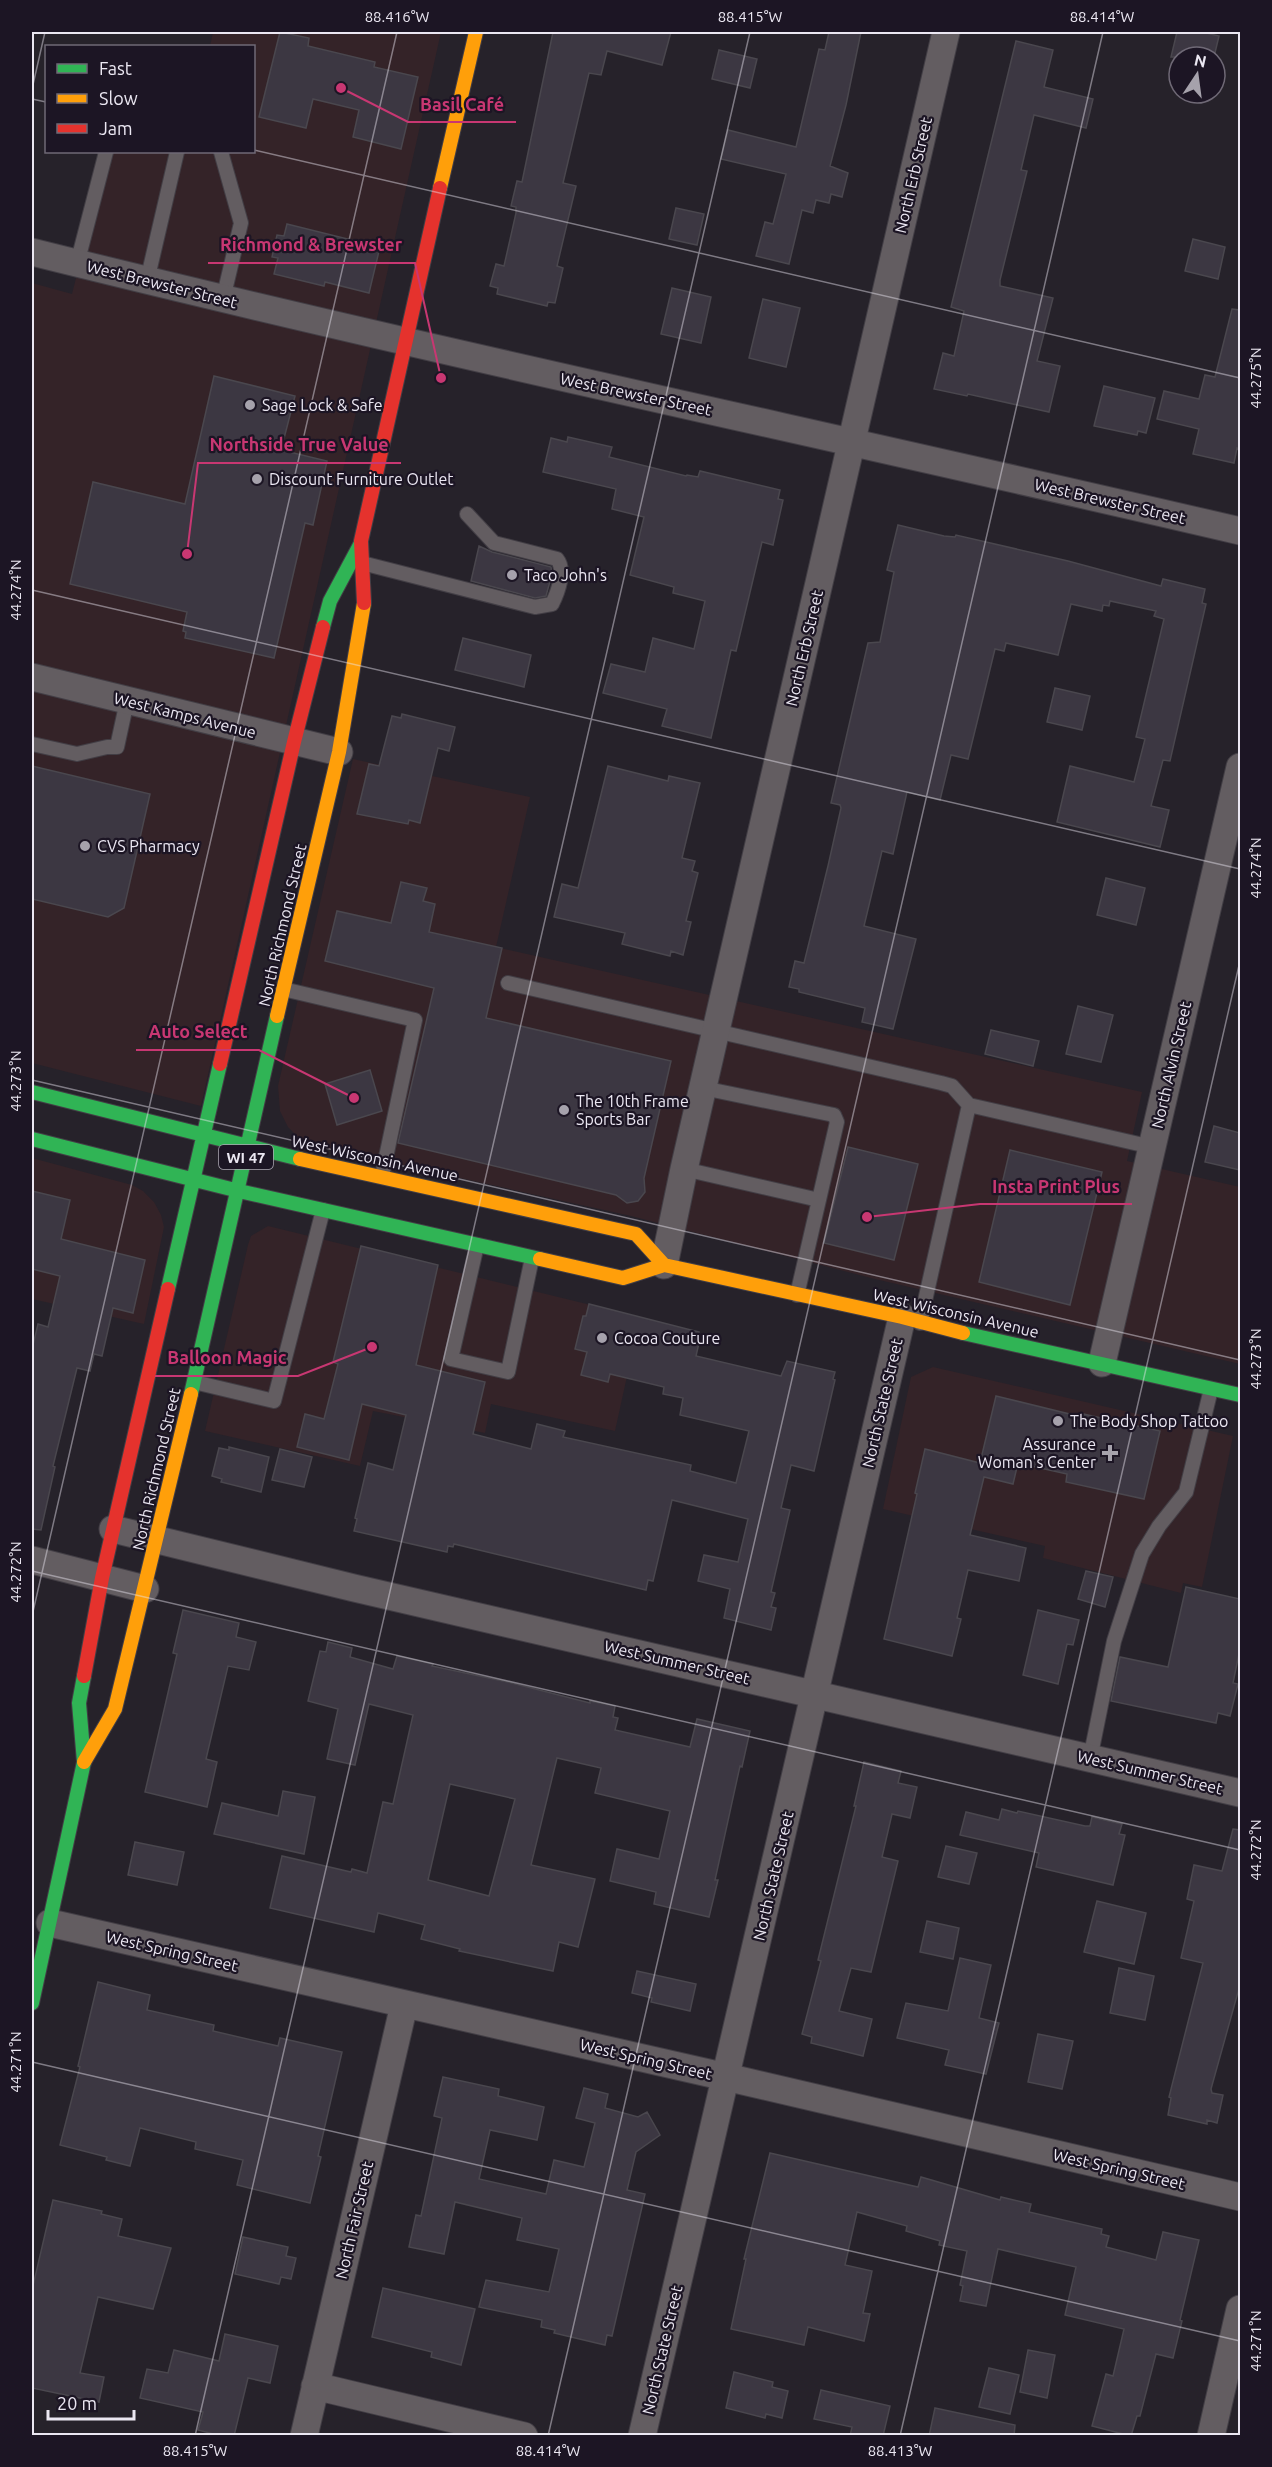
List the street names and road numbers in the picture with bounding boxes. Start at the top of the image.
street label: North Erb Street [891,114,935,235]
street label: West Brewster Street [85,257,240,312]
street label: West Brewster Street [559,369,714,419]
street label: West Brewster Street [1033,475,1188,527]
street label: North Erb Street [782,587,826,708]
street label: West Kamps Avenue [112,689,258,741]
street label: North Richmond Street [255,841,310,1008]
street label: North Alvin Street [1148,999,1195,1130]
street label: West Wisconsin Avenue [290,1132,460,1184]
road number: WI 47 [219,1145,273,1169]
street label: West Wisconsin Avenue [871,1285,1041,1341]
street label: North State Street [858,1336,906,1469]
street label: North Richmond Street [129,1385,184,1552]
street label: West Summer Street [603,1637,752,1688]
street label: West Summer Street [1076,1747,1225,1798]
street label: North State Street [749,1809,797,1942]
street label: West Spring Street [104,1927,240,1975]
street label: West Spring Street [578,2035,714,2083]
street label: West Spring Street [1051,2145,1187,2193]
street label: North Fair Street [332,2159,376,2281]
street label: North State Street [638,2283,686,2416]

